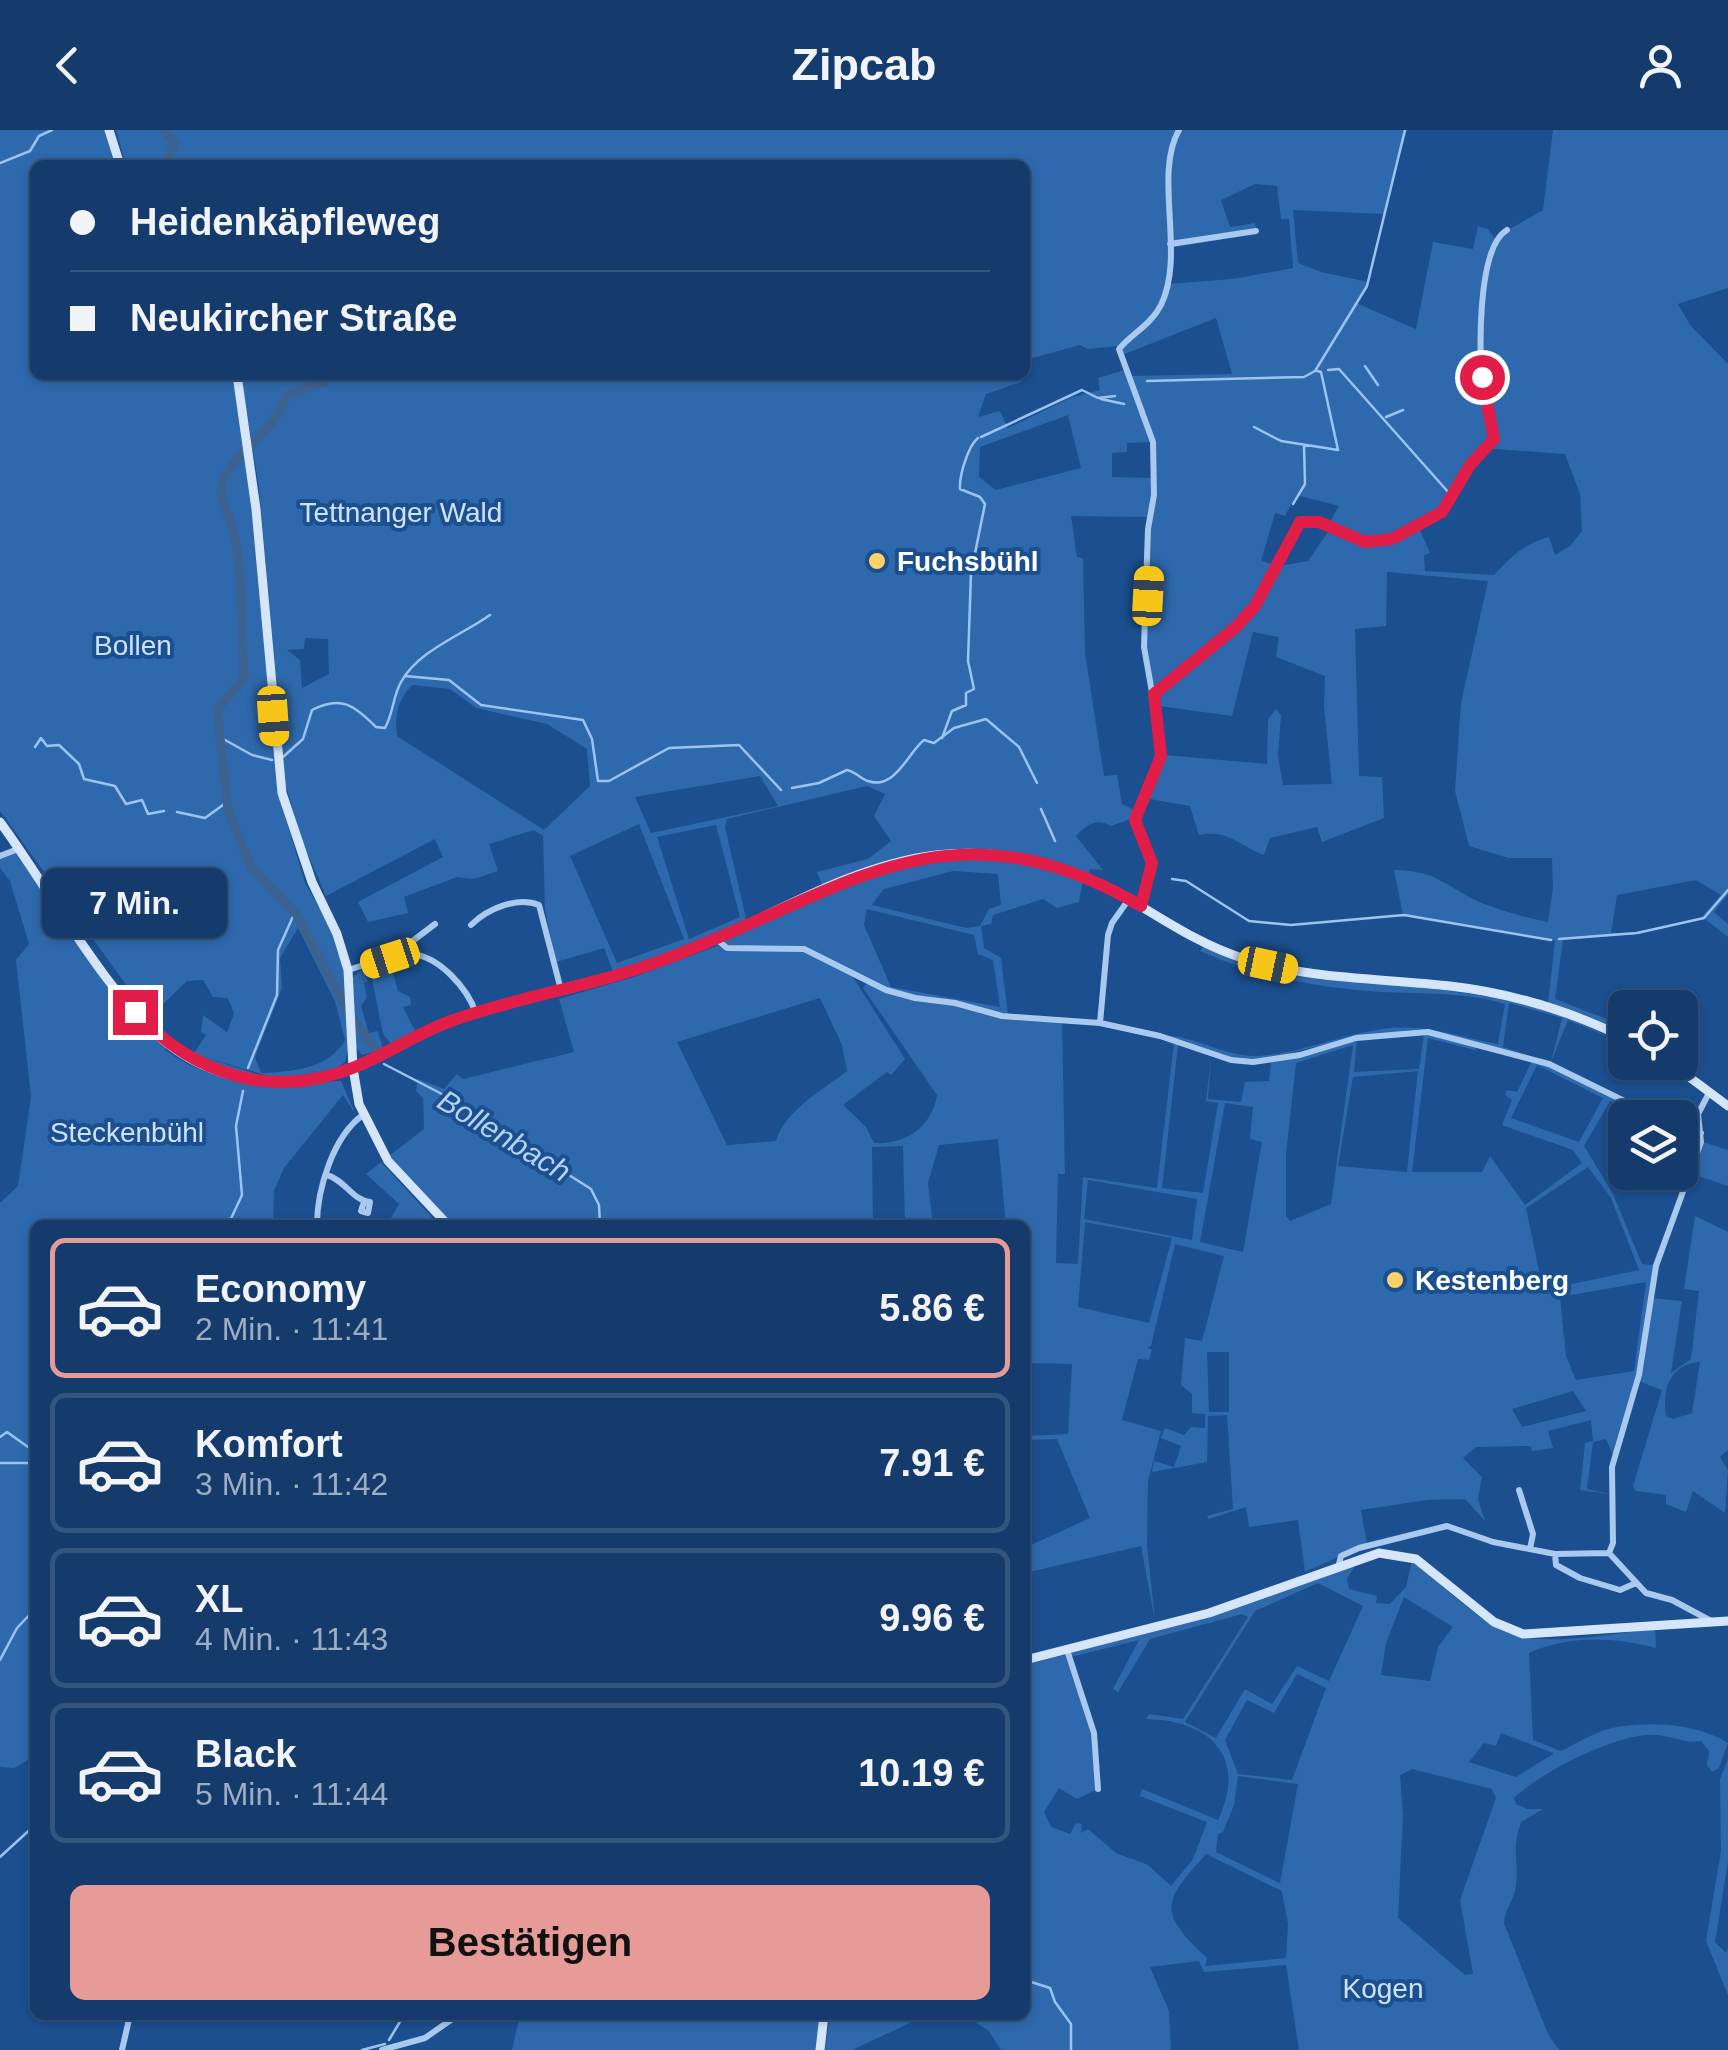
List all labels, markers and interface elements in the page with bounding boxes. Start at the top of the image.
icon: back [40,38,95,93]
icon: person [1633,38,1688,93]
text: Zipcab [791,39,937,90]
text: Heidenkäpfleweg [130,201,440,243]
text: Neukircher Straße [130,297,457,339]
route start [1460,355,1505,400]
park label: Tettnanger Wald [300,497,502,528]
place label: Fuchsbühl [897,546,1039,577]
marker: Fuchsbühl [866,550,888,572]
car [1131,565,1165,627]
park label: Bollen [94,630,172,661]
car [256,685,290,747]
callout: 7 Min. [42,867,228,937]
text: 7 Min. [89,885,180,921]
car [357,934,423,982]
car [1236,944,1300,986]
route end [113,990,158,1035]
map controls [1608,990,1698,1190]
button: locate [1608,990,1698,1080]
water label: Bollenbach [432,1083,576,1188]
button: layers [1608,1100,1698,1190]
park label: Steckenbühl [50,1117,204,1148]
icon: car [75,1263,165,1353]
place label: Kestenberg [1415,1265,1569,1296]
text: Economy [195,1268,366,1310]
marker: Kestenberg [1384,1269,1406,1291]
text: 5.86 € [879,1287,985,1329]
text: 2 Min. · 11:41 [195,1311,388,1347]
icon: car [75,1418,165,1508]
text: Komfort [195,1423,343,1465]
text: 7.91 € [879,1442,985,1484]
text: 3 Min. · 11:42 [195,1466,388,1502]
icon: car [75,1573,165,1663]
text: XL [195,1578,244,1620]
text: 9.96 € [879,1597,985,1639]
text: 4 Min. · 11:43 [195,1621,388,1657]
icon: car [75,1728,165,1818]
text: Black [195,1733,296,1775]
text: 10.19 € [858,1752,985,1794]
text: 5 Min. · 11:44 [195,1776,388,1812]
button: Bestätigen [70,1885,990,2000]
park label: Kogen [1343,1973,1423,2004]

